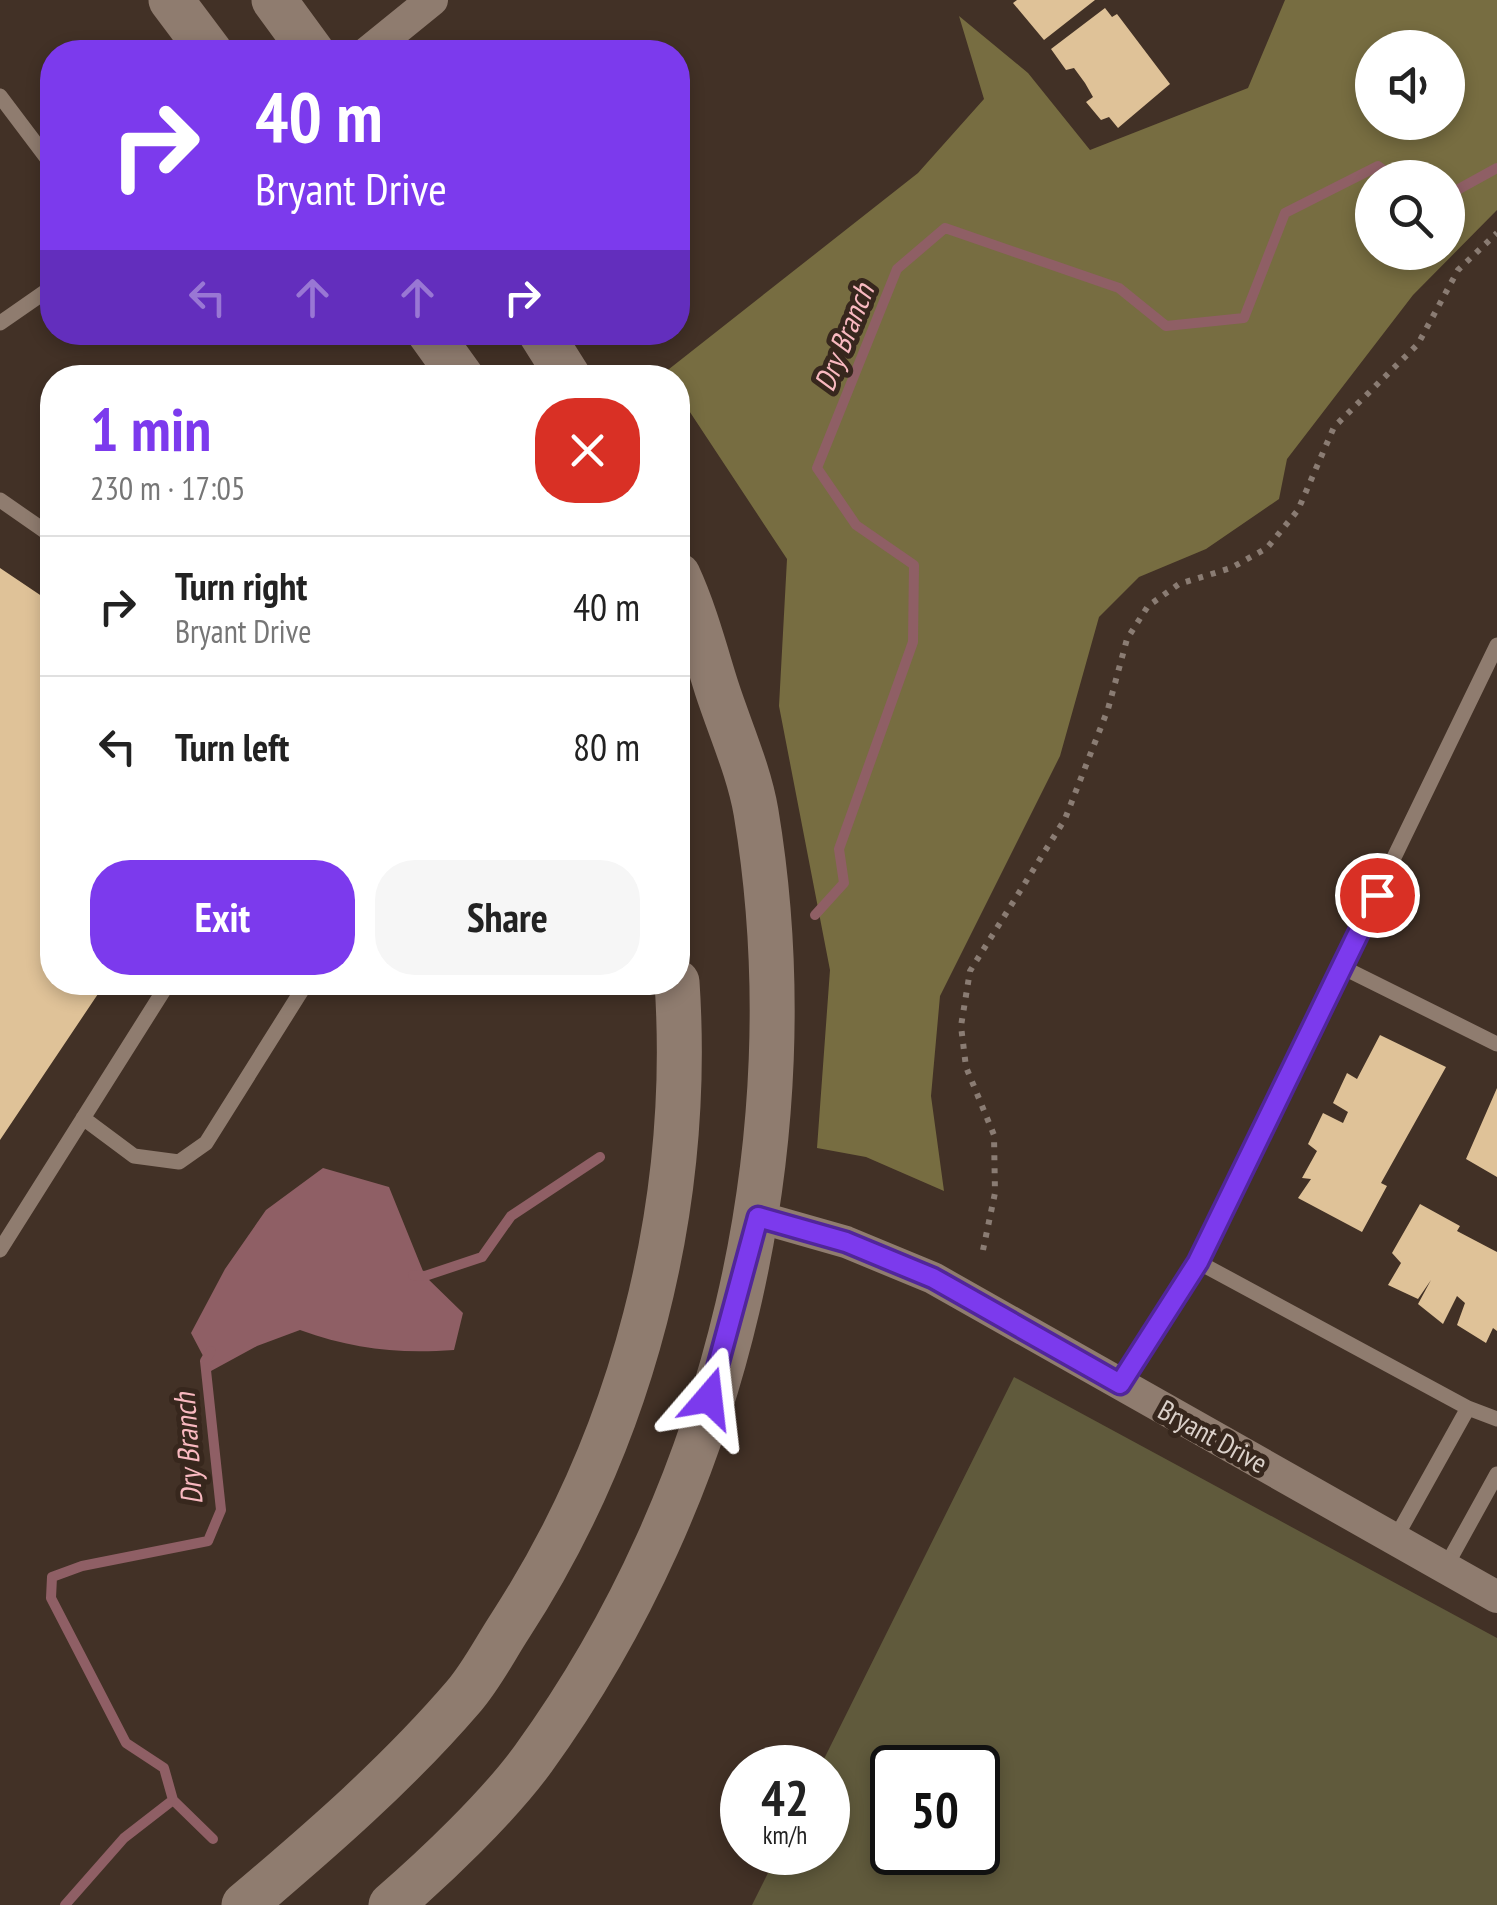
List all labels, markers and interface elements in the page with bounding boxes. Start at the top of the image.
map controls [1355,30,1465,270]
button: sound [1355,30,1465,140]
text: 40 m [255,71,383,161]
icon: right [90,80,220,210]
text: Bryant Drive [255,159,447,217]
button: search [1355,160,1465,270]
icon: left [180,270,235,325]
icon: ahead [285,270,340,325]
icon: ahead [390,270,445,325]
icon: right [495,270,550,325]
water label: Dry Branch [804,276,883,396]
text: 1 min [90,390,211,468]
button: close [535,398,640,503]
text: 230 m · 17:05 [90,467,245,509]
text: Turn right [175,561,307,610]
icon: right [90,579,145,634]
text: 40 m [573,582,640,631]
text: Bryant Drive [175,610,311,652]
icon: left [90,719,145,774]
text: Turn left [175,722,289,771]
text: 80 m [573,722,640,771]
pin [1335,853,1420,938]
button: Exit [90,860,355,975]
button: Share [375,860,640,975]
icon: arrive [1350,868,1405,923]
position arrow [657,1346,761,1450]
water label: Dry Branch [164,1390,210,1506]
street label: Bryant Drive [1152,1391,1274,1481]
speed limit sign: 50 [870,1745,1000,1875]
text: 42 [761,1765,809,1830]
text: km/h [763,1819,807,1851]

